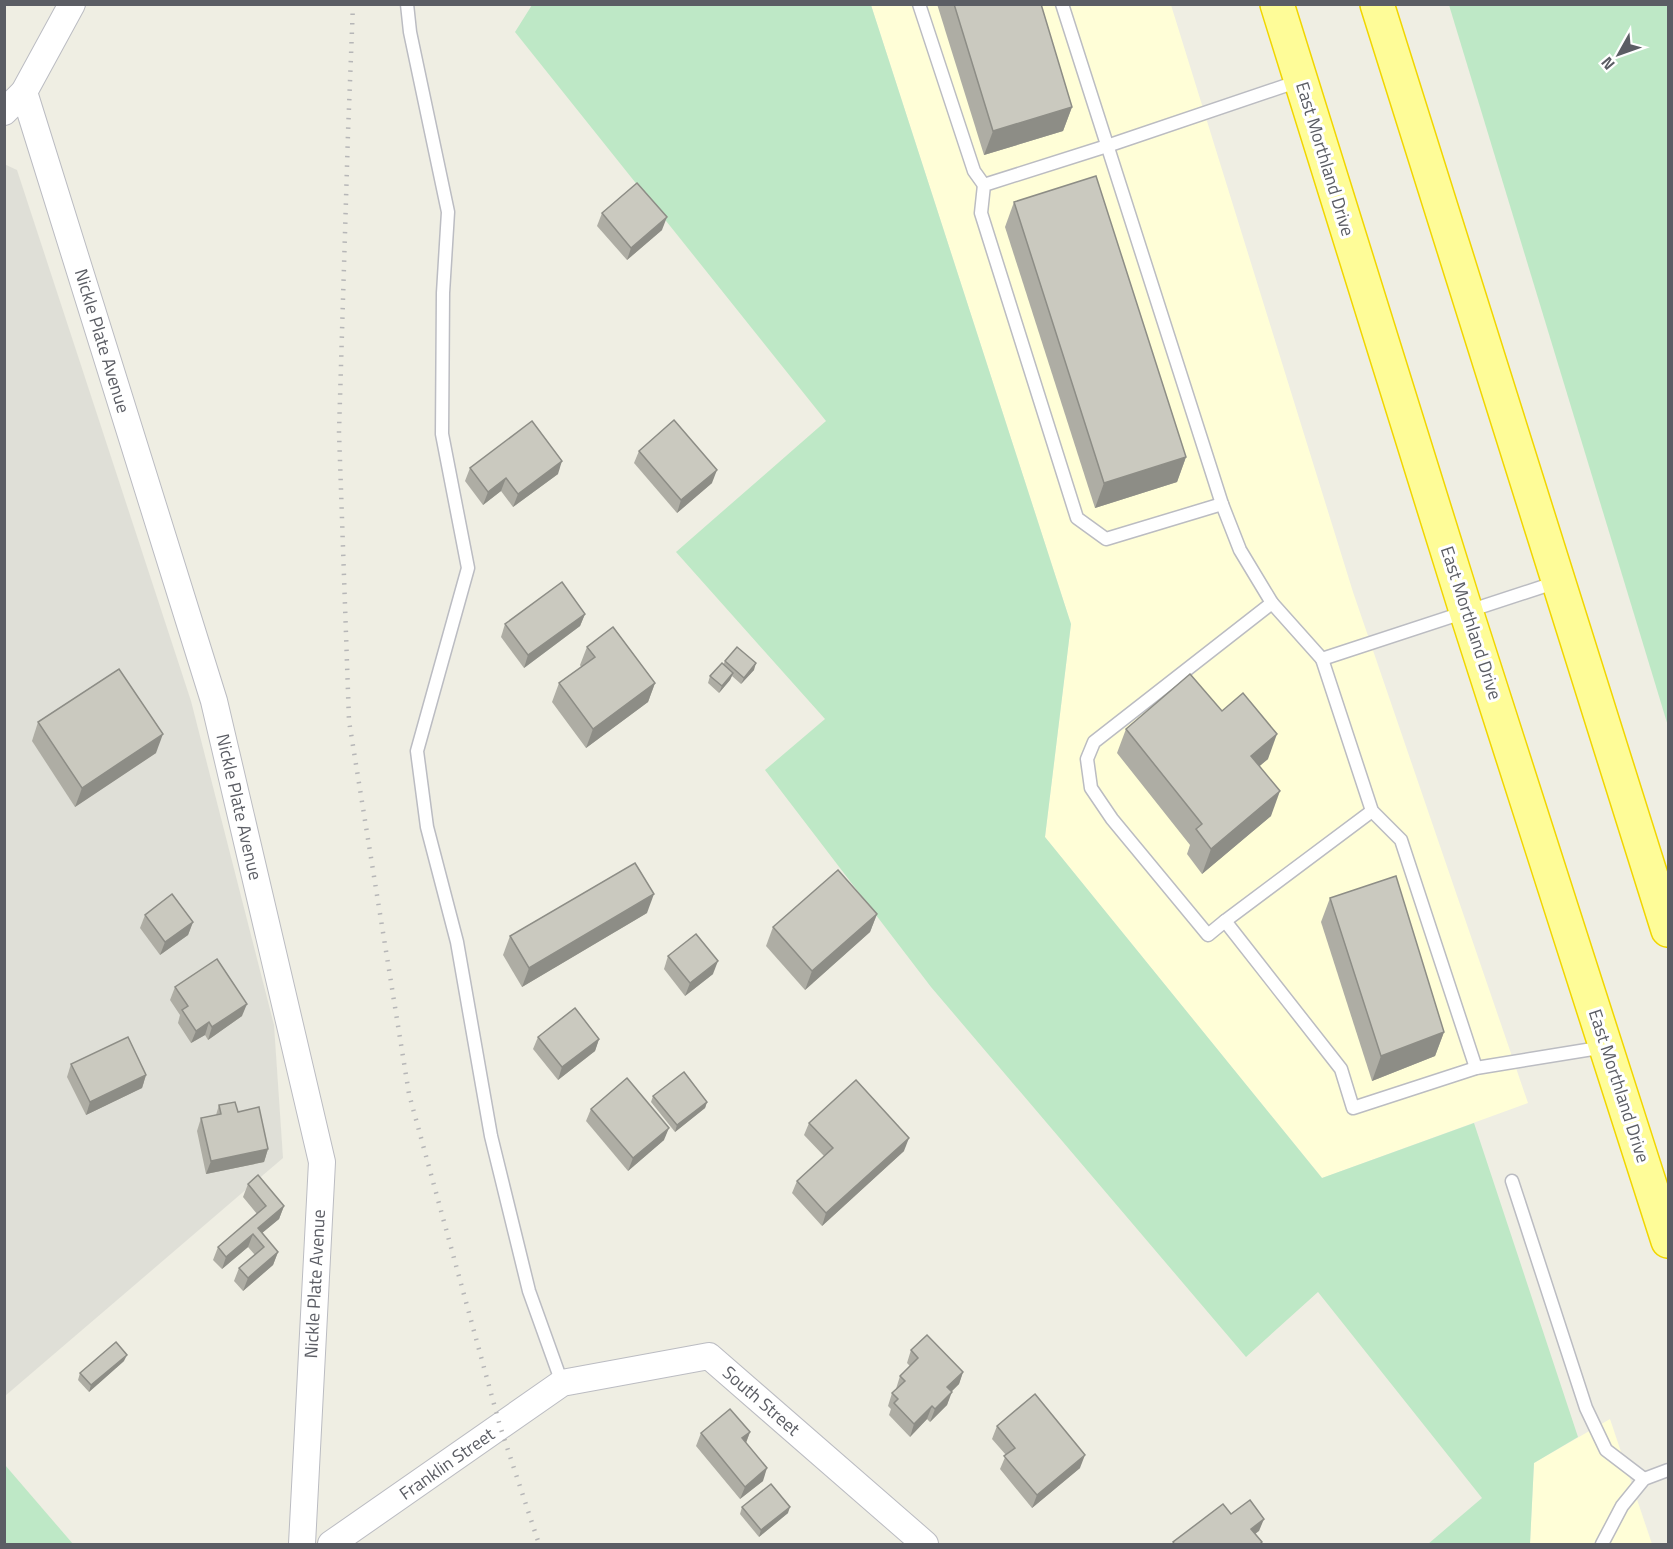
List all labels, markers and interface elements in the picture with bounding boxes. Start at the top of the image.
north arrow [1589,24,1649,84]
text: N [1595,52,1620,76]
street label: East Morthland Drive [1289,78,1362,239]
street label: Nickle Plate Avenue [68,266,137,416]
street label: East Morthland Drive [1434,543,1509,703]
street label: Nickle Plate Avenue [210,731,269,883]
street label: East Morthland Drive [1582,1006,1657,1166]
street label: Nickle Plate Avenue [297,1209,332,1359]
street label: South Street [717,1359,807,1442]
street label: Franklin Street [394,1420,500,1506]

